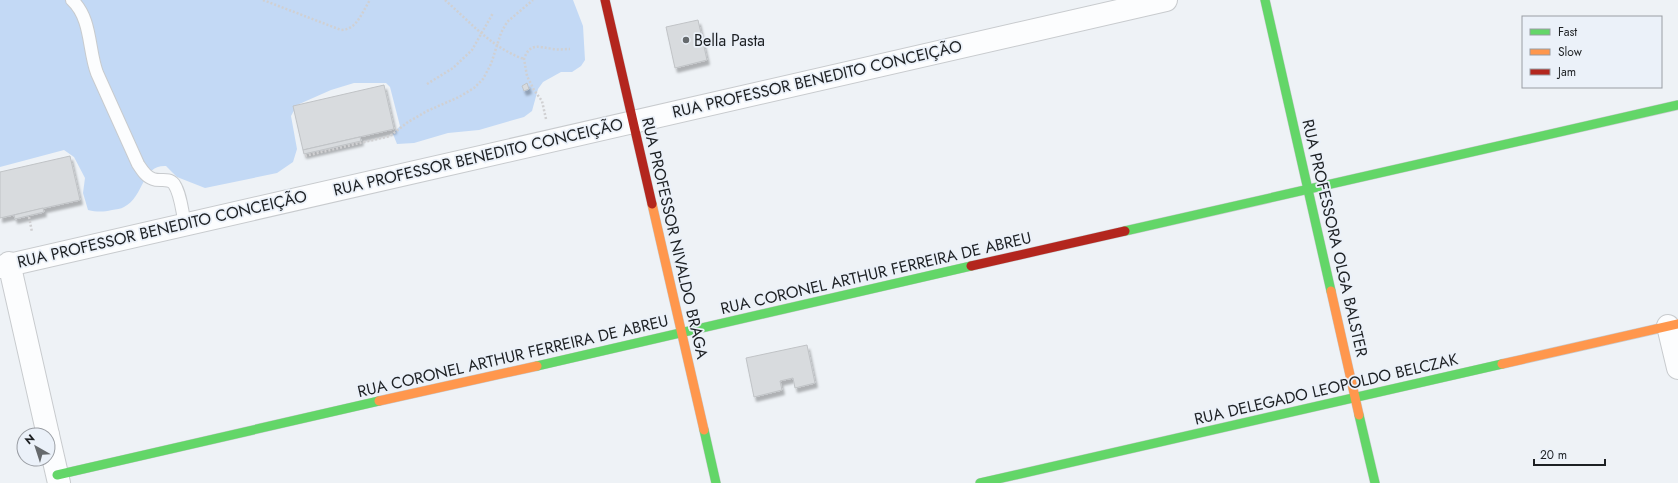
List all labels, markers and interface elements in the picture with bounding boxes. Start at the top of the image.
legend [1522,16,1662,88]
text: Fast [1558,23,1577,41]
place label: Bella Pasta [694,29,765,52]
street label: RUA PROFESSOR BENEDITO CONCEIÇÃO [670,34,964,124]
marker: Bella Pasta [681,35,691,45]
text: Slow [1558,43,1583,61]
text: Jam [1556,63,1576,81]
street label: RUA PROFESSOR BENEDITO CONCEIÇÃO [331,112,625,202]
street label: RUA PROFESSOR NIVALDO BRAGA [636,115,714,361]
street label: RUA PROFESSORA OLGA BALSTER [1296,117,1374,359]
street label: RUA PROFESSOR BENEDITO CONCEIÇÃO [15,184,309,274]
street label: RUA CORONEL ARTHUR FERREIRA DE ABREU [718,226,1034,320]
street label: RUA CORONEL ARTHUR FERREIRA DE ABREU [355,309,671,403]
street label: RUA DELEGADO LEOPOLDO BELCZAK [1192,347,1460,431]
north arrow [16,427,56,467]
text: N [21,430,38,448]
scale bar [1534,441,1605,467]
text: 20 m [1540,446,1567,464]

